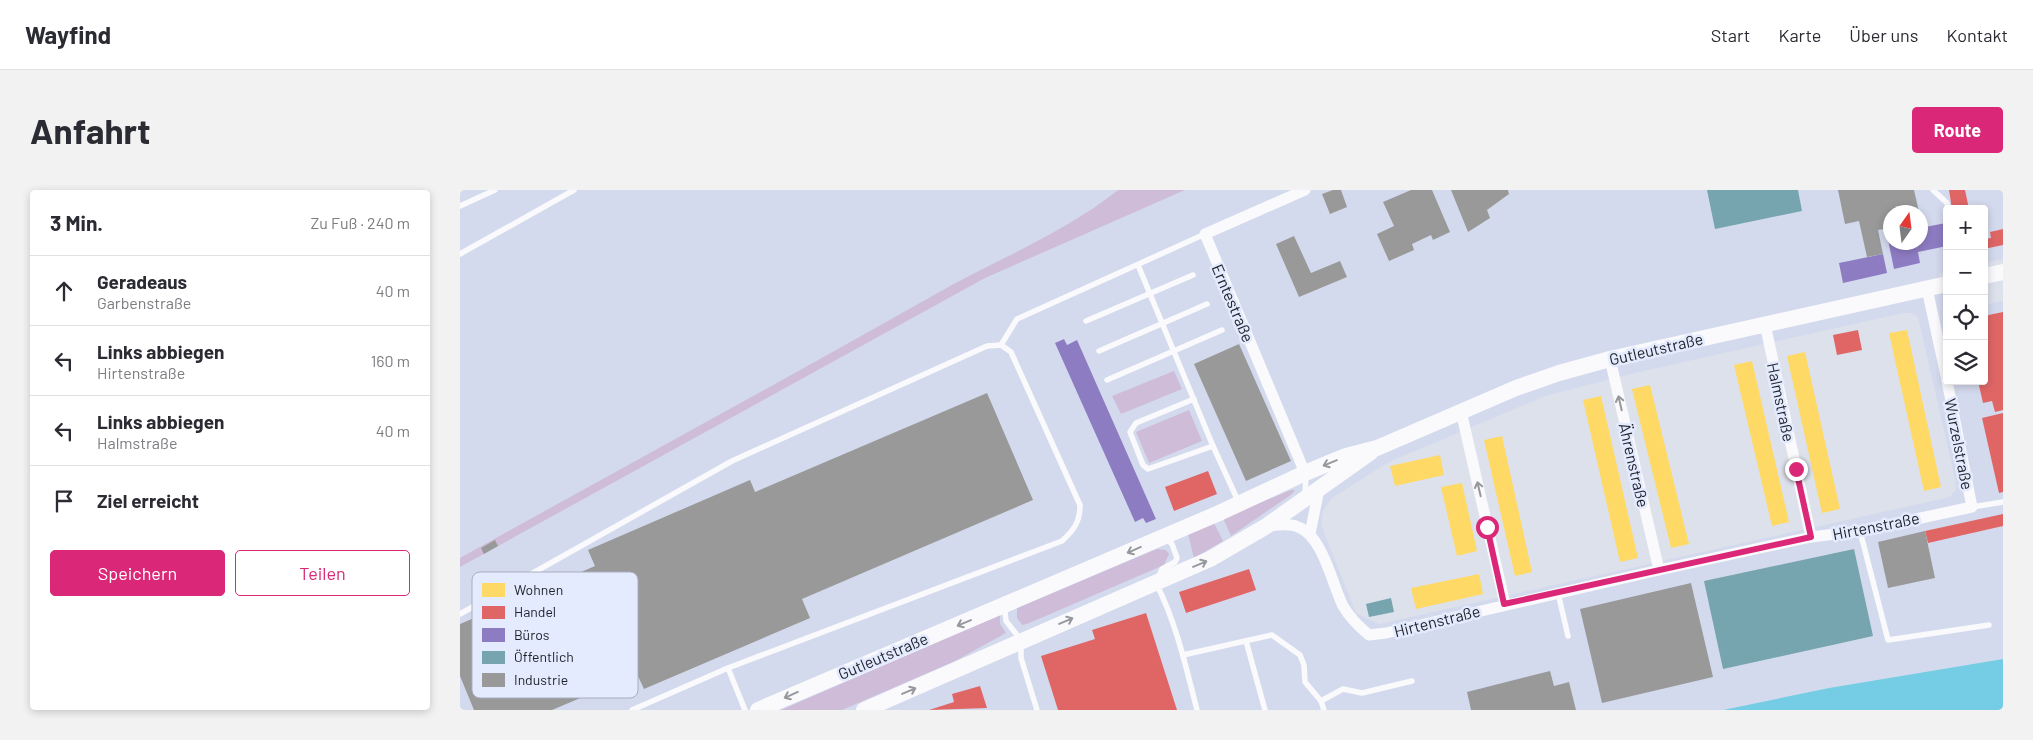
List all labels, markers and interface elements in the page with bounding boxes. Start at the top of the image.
text: Wayfind [25,20,111,49]
text: Start [1711,24,1750,46]
text: Karte [1778,24,1821,46]
text: Über uns [1849,24,1918,46]
text: Kontakt [1946,24,2008,46]
button: Route [1912,107,2003,153]
text: Anfahrt [30,109,150,151]
north arrow [1883,205,1928,250]
map controls [1943,205,1988,385]
button: + [1943,205,1988,250]
text: 3 Min. [50,210,103,235]
text: Zu Fuß · 240 m [310,213,410,232]
button: − [1943,250,1988,295]
street label: Erntestraße [1208,261,1258,345]
text: Geradeaus [97,270,187,293]
icon: ahead [50,277,78,305]
text: 40 m [376,281,410,300]
text: Garbenstraße [97,293,191,312]
button: locate [1943,295,1988,340]
street label: Gutleutstraße [1607,328,1705,369]
text: Links abbiegen [97,340,224,363]
button: layers [1943,340,1988,385]
icon: left [50,347,78,375]
text: 160 m [371,351,410,370]
street label: Halmstraße [1764,361,1799,443]
text: Hirtenstraße [97,363,185,382]
one-way arrow [1615,396,1624,412]
street label: Wurzelstraße [1941,397,1978,491]
text: Links abbiegen [97,410,224,433]
icon: left [50,417,78,445]
text: 40 m [376,421,410,440]
street label: Ährenstraße [1616,421,1653,509]
text: Halmstraße [97,433,177,452]
one-way arrow [1323,458,1338,468]
route end [1785,458,1808,481]
one-way arrow [1474,481,1483,497]
icon: arrive [50,487,78,515]
text: Ziel erreicht [97,489,199,512]
street label: Hirtenstraße [1831,508,1921,543]
route start [1476,516,1499,539]
one-way arrow [1127,545,1142,555]
button: Speichern [50,550,225,596]
button: Teilen [235,550,410,596]
one-way arrow [1193,558,1208,567]
legend [472,572,638,698]
text: Wohnen [514,581,563,598]
street label: Hirtenstraße [1392,601,1482,640]
text: Handel [514,603,556,620]
one-way arrow [1058,616,1073,625]
one-way arrow [957,618,972,628]
text: Büros [514,626,550,643]
street label: Gutleutstraße [835,628,931,683]
text: Öffentlich [514,648,574,665]
text: Industrie [514,671,568,688]
one-way arrow [901,686,916,695]
one-way arrow [784,691,799,701]

